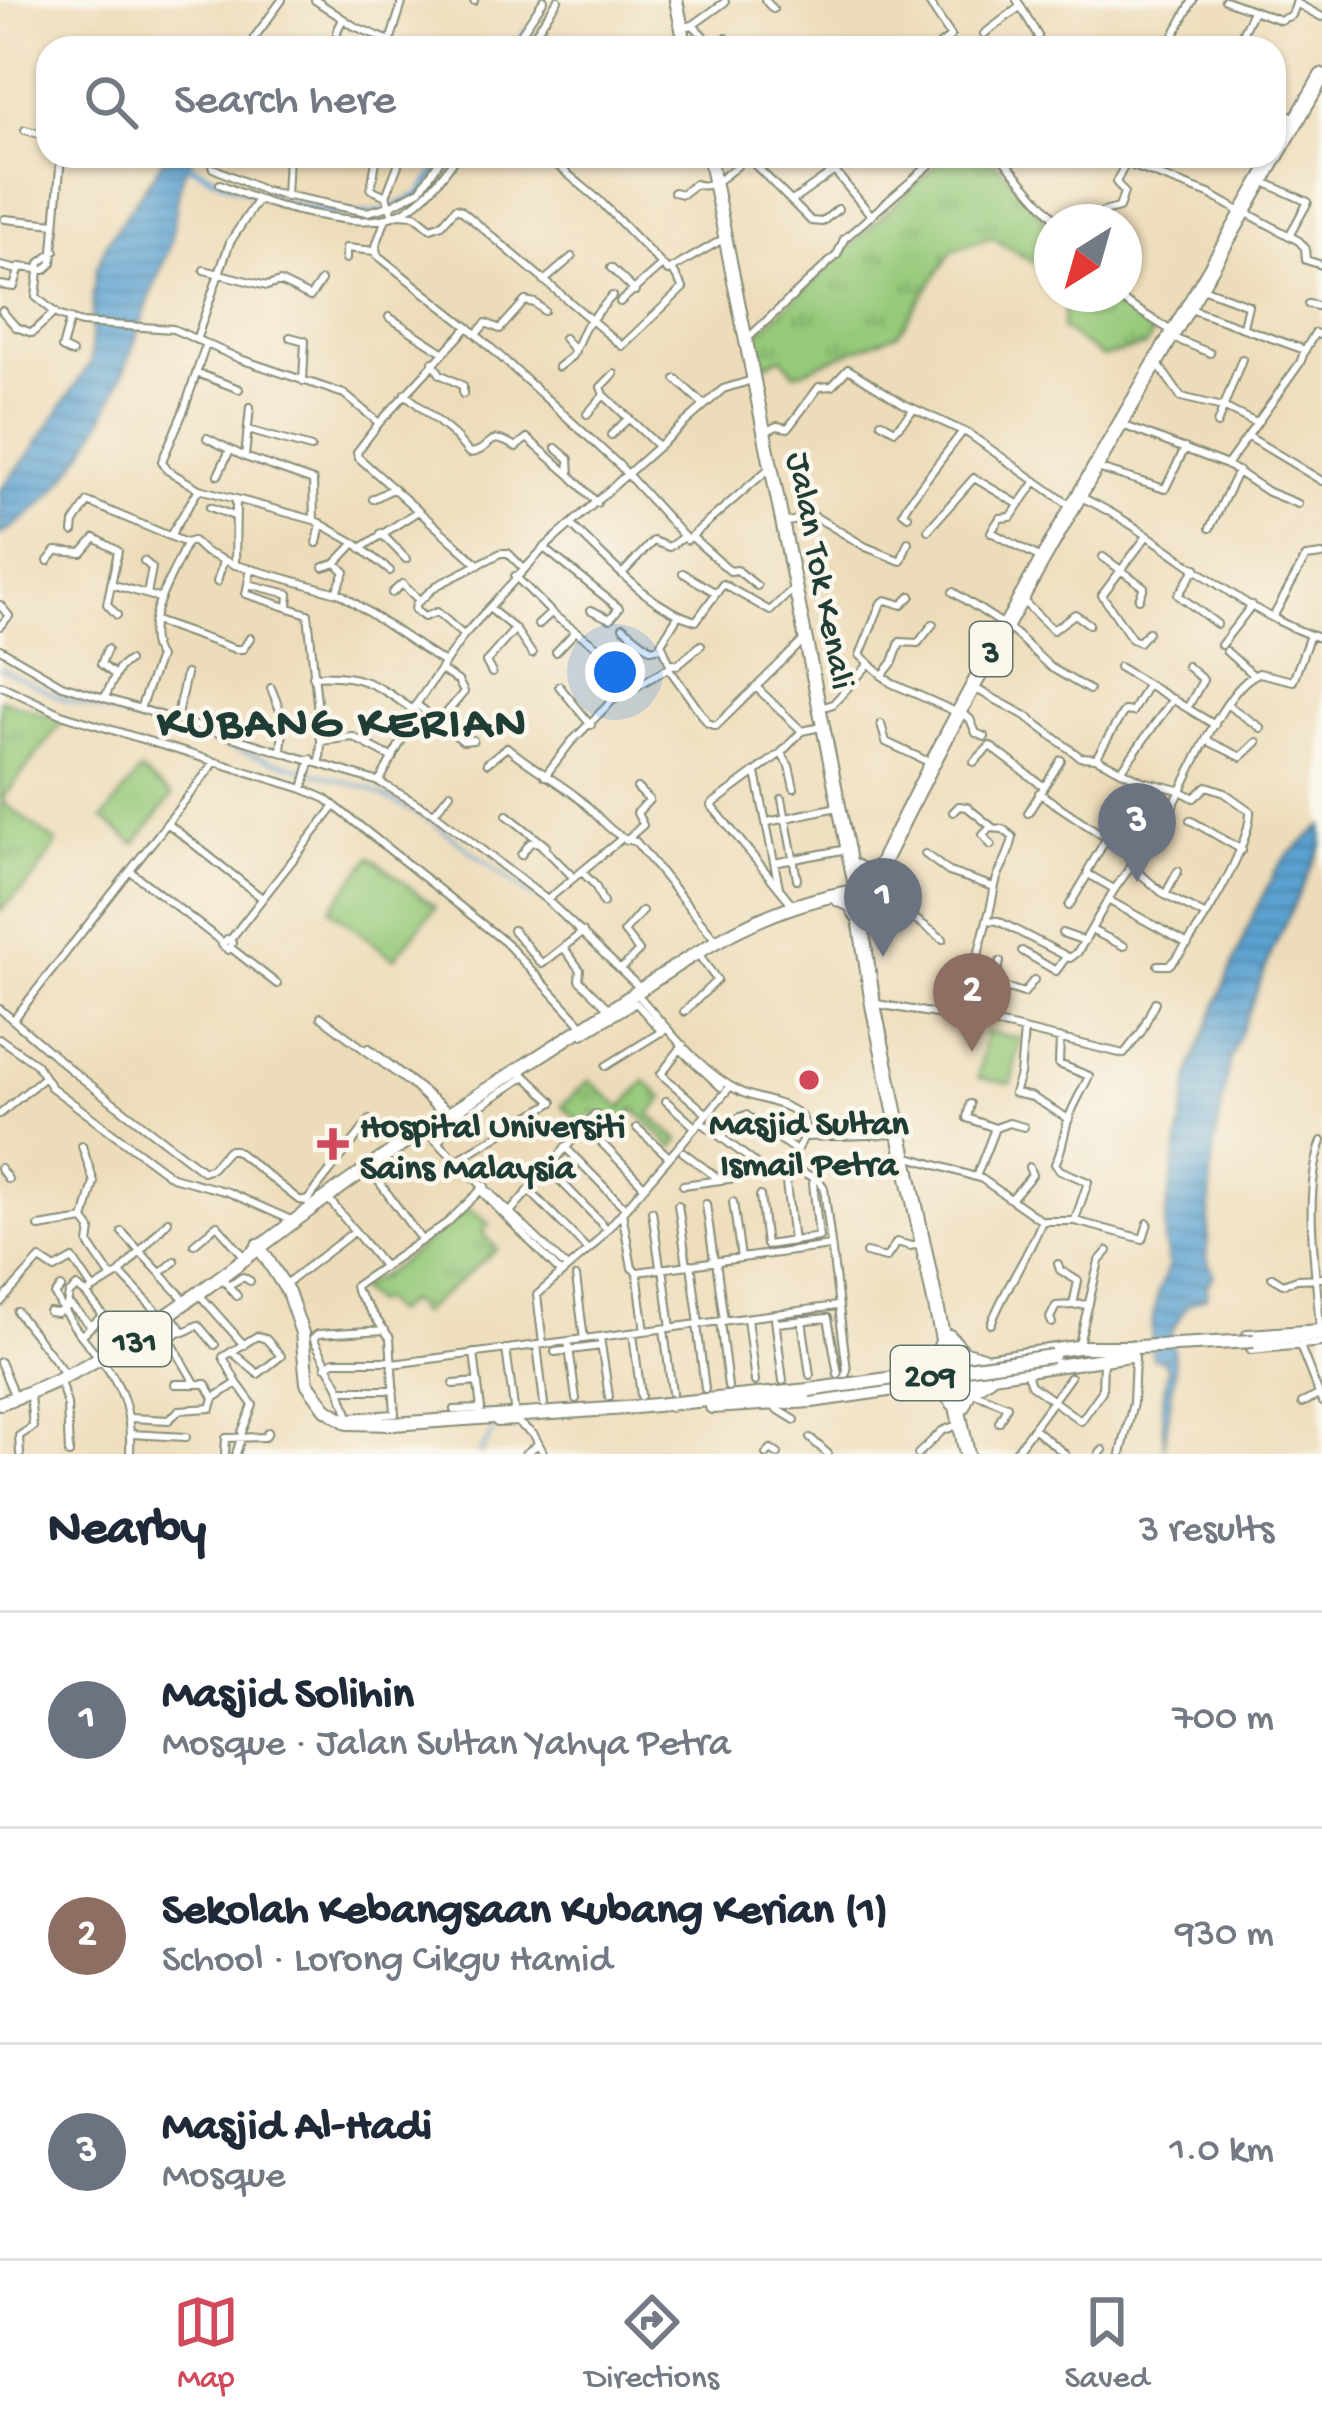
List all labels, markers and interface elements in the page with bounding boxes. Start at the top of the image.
search box [36,36,1286,168]
icon: search [78,69,144,135]
text: Search here [174,76,396,129]
north arrow [1034,204,1142,312]
street label: Jalan Tok Kenali [774,449,862,694]
road number: 3 [970,622,1012,676]
your location [585,642,645,702]
district label: KUBANG KERIAN [156,698,529,755]
pin: 3 [1098,783,1176,882]
pin: 1 [844,858,922,957]
pin: 2 [933,953,1011,1052]
marker: Masjid Sultan Ismail Petra [796,1067,822,1093]
place label: Masjid Sultan Ismail Petra [709,1105,910,1189]
place label: Hospital Universiti Sains Malaysia [360,1108,626,1192]
marker: Hospital Universiti Sains Malaysia [317,1128,349,1160]
road number: 131 [99,1312,171,1366]
road number: 209 [891,1346,969,1400]
text: Nearby [48,1502,206,1562]
text: 3 results [1139,1509,1274,1555]
text: Masjid Solihin [162,1670,414,1723]
text: 1 [79,1697,95,1743]
text: 700 m [1173,1697,1274,1743]
text: Mosque · Jalan Sultan Yahya Petra [162,1723,731,1769]
text: Sekolah Kebangsaan Kubang Kerian (1) [162,1886,888,1939]
text: 2 [77,1913,97,1959]
text: 930 m [1175,1913,1274,1959]
text: School · Lorong Cikgu Hamid [162,1939,612,1985]
text: Masjid Al-Hadi [162,2102,432,2155]
text: 3 [77,2129,97,2175]
text: 1.0 km [1170,2129,1274,2175]
text: Mosque [162,2155,285,2201]
tab: Map [173,2289,239,2399]
tab: Directions [585,2289,719,2399]
tab: Saved [1065,2289,1149,2399]

